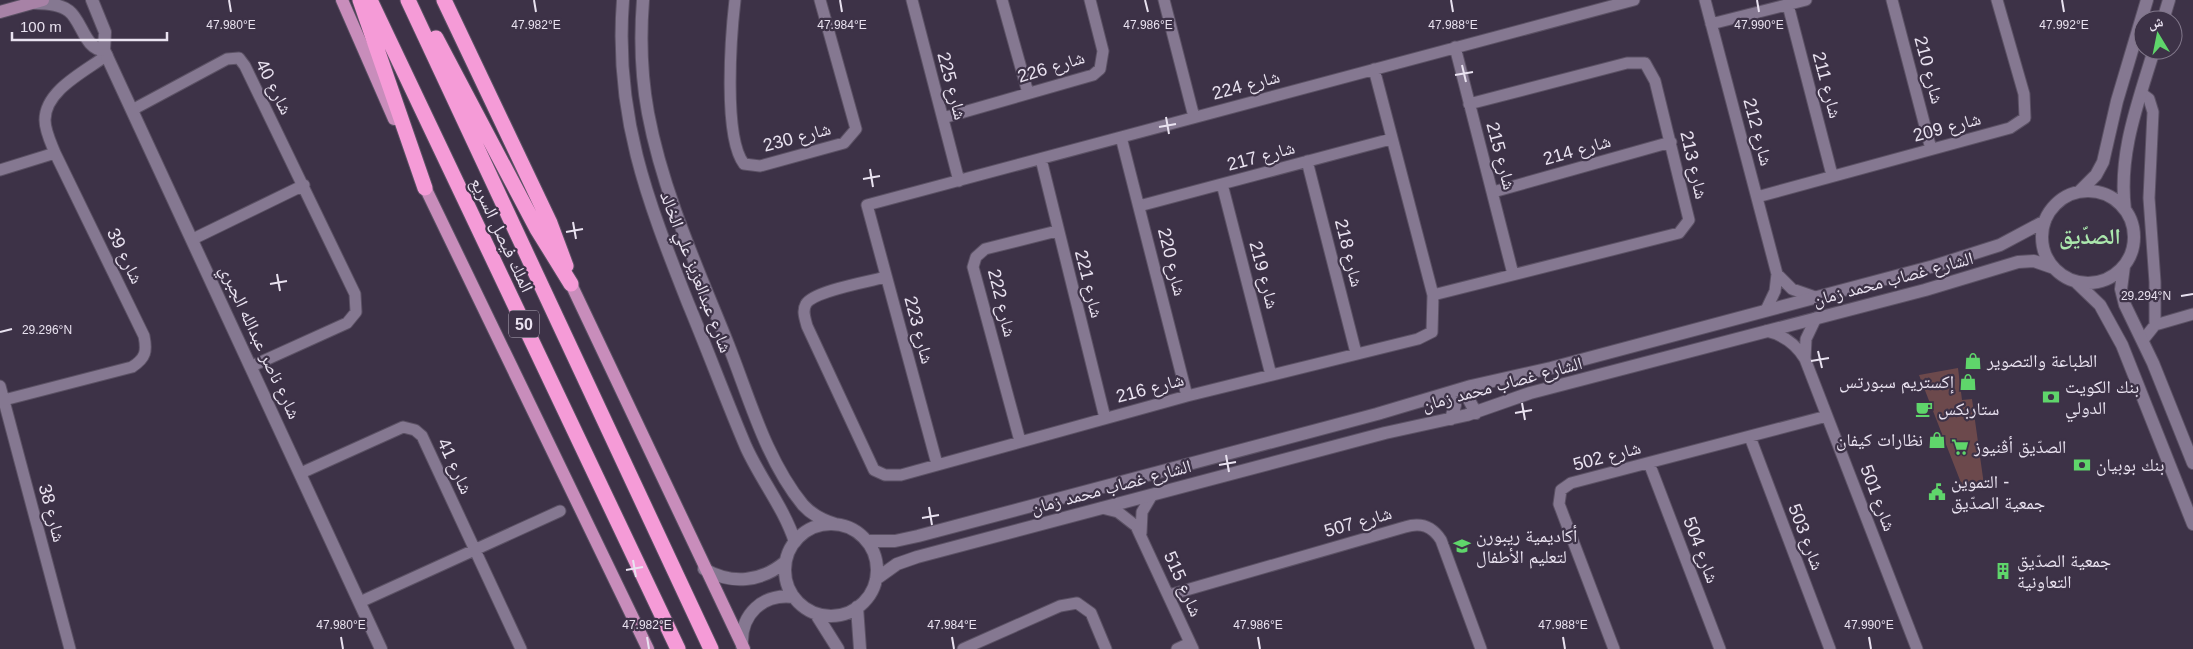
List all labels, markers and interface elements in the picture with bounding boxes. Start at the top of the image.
scale bar [12,10,168,42]
north arrow [2133,10,2183,60]
text: ش [2147,13,2165,32]
text: 100 m [20,18,62,35]
text: 47.980°E [206,18,256,32]
text: 47.982°E [511,18,561,32]
text: 47.984°E [817,18,867,32]
text: 47.986°E [1123,18,1173,32]
text: 47.988°E [1428,18,1478,32]
text: 47.990°E [1734,18,1784,32]
text: 47.992°E [2039,18,2089,32]
street label: شارع 210 [1909,34,1948,106]
street label: شارع 226 [1015,47,1087,88]
street label: شارع 225 [932,50,971,122]
street label: شارع 211 [1808,50,1845,121]
street label: شارع 40 [251,56,296,118]
street label: شارع 224 [1210,66,1282,105]
street label: شارع 212 [1738,96,1777,168]
street label: شارع 209 [1911,108,1983,147]
street label: شارع 230 [761,118,833,157]
street label: شارع 215 [1481,120,1520,192]
street label: شارع 213 [1675,129,1712,201]
street label: شارع 214 [1541,131,1613,170]
street label: شارع 217 [1225,137,1297,176]
street label: الملك فيصل السريع [465,175,537,296]
street label: شارع عبدالعزيز علي الخالد [652,188,736,357]
street label: شارع 218 [1330,217,1367,289]
district label: الصدّيق [2059,224,2121,250]
street label: شارع 39 [102,225,147,287]
street label: شارع 220 [1153,226,1190,298]
street label: شارع 219 [1244,239,1283,311]
street label: شارع 221 [1070,248,1107,320]
street label: الشارع غصاب محمد زمان [1811,248,1976,311]
street label: شارع ناصر عبدالله الجبري [211,262,304,424]
street label: شارع 222 [983,267,1020,339]
text: 29.294°N [2121,289,2171,303]
street label: شارع 223 [899,294,938,366]
road number: 50 [509,310,539,338]
text: 29.296°N [22,323,72,337]
shop icon: الطباعة والتصوير [1963,351,1983,371]
place label: الطباعة والتصوير [1986,351,2097,372]
street label: الشارع غصاب محمد زمان [1420,353,1585,416]
street label: شارع 216 [1114,369,1186,408]
place label: إكستريم سبورتس [1839,372,1954,394]
shop icon: إكستريم سبورتس [1958,372,1978,392]
place label: بنك الكويت الدولي [2065,377,2139,423]
bank icon: بنك الكويت الدولي [2041,387,2061,407]
cafe icon: ستاربكس [1914,399,1934,419]
place label: ستاربكس [1938,399,1999,420]
place label: نظارات كيفان [1836,430,1923,451]
shop icon: نظارات كيفان [1927,430,1947,450]
street label: شارع 41 [433,435,477,498]
place label: الصدّيق أڤنيوز [1973,436,2066,458]
street label: شارع 502 [1571,437,1643,476]
supermarket icon: الصدّيق أڤنيوز [1950,437,1970,457]
bank icon: بنك بوبيان [2072,455,2092,475]
place label: بنك بوبيان [2096,455,2164,476]
street label: الشارع غصاب محمد زمان [1029,456,1194,519]
street label: شارع 501 [1855,462,1900,534]
place label: التموين - جمعية الصدّيق [1951,472,2045,514]
street label: شارع 38 [34,482,69,544]
public building icon: التموين - جمعية الصدّيق [1927,482,1947,502]
street label: شارع 503 [1783,501,1828,573]
street label: شارع 507 [1322,503,1394,542]
street label: شارع 504 [1678,514,1723,586]
place label: أكاديمية ريبورن لتعليم الأطفال [1476,525,1577,569]
school or university icon: أكاديمية ريبورن لتعليم الأطفال [1452,536,1472,556]
street label: شارع 515 [1159,548,1206,620]
place label: جمعية الصدّيق التعاونية [2017,551,2111,592]
building icon: جمعية الصدّيق التعاونية [1993,561,2013,581]
text: 47.980°E [316,618,366,632]
text: 47.982°E [622,618,672,632]
text: 47.984°E [927,618,977,632]
text: 47.986°E [1233,618,1283,632]
text: 47.988°E [1538,618,1588,632]
text: 47.990°E [1844,618,1894,632]

